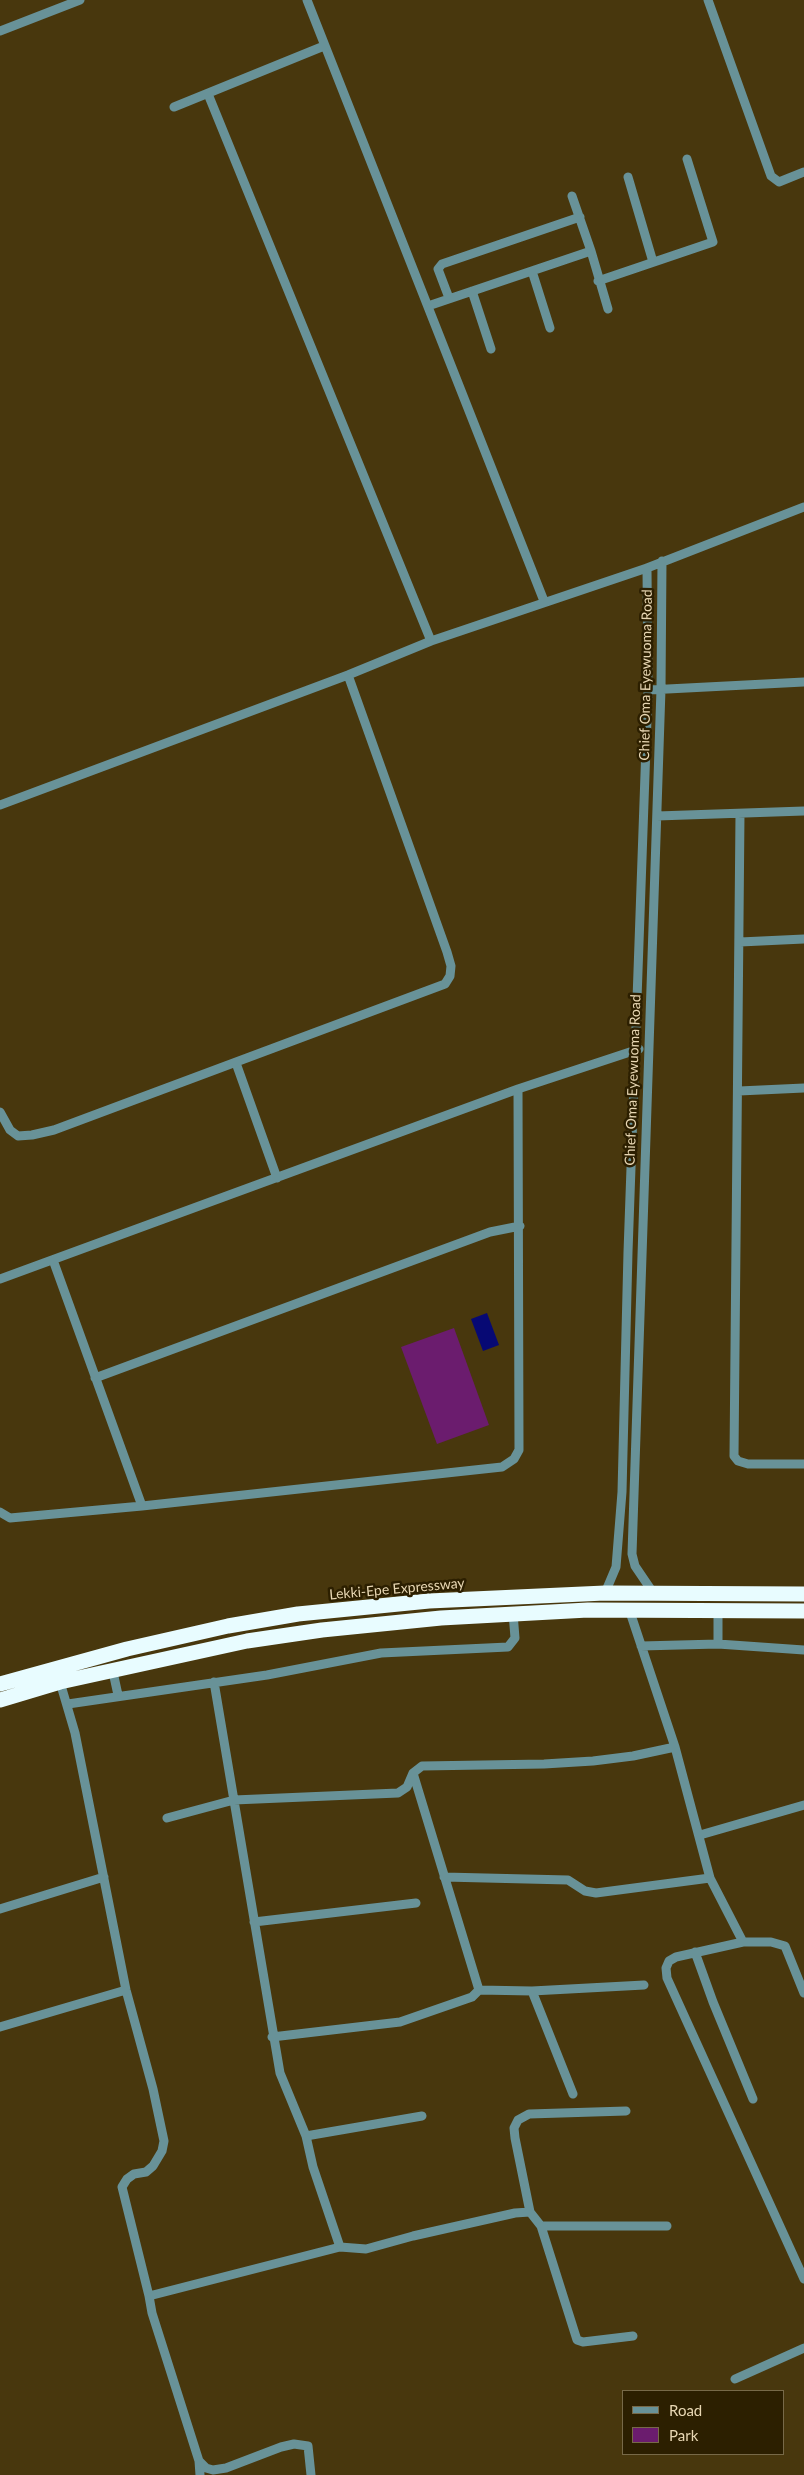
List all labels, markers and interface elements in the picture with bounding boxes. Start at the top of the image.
street label: Chief Oma Eyewuoma Road [636,589,656,761]
street label: Chief Oma Eyewuoma Road [622,994,644,1166]
street label: Lekki-Epe Expressway [329,1575,465,1603]
legend [622,2390,784,2455]
text: Road [669,2401,702,2419]
text: Park [669,2426,698,2444]

